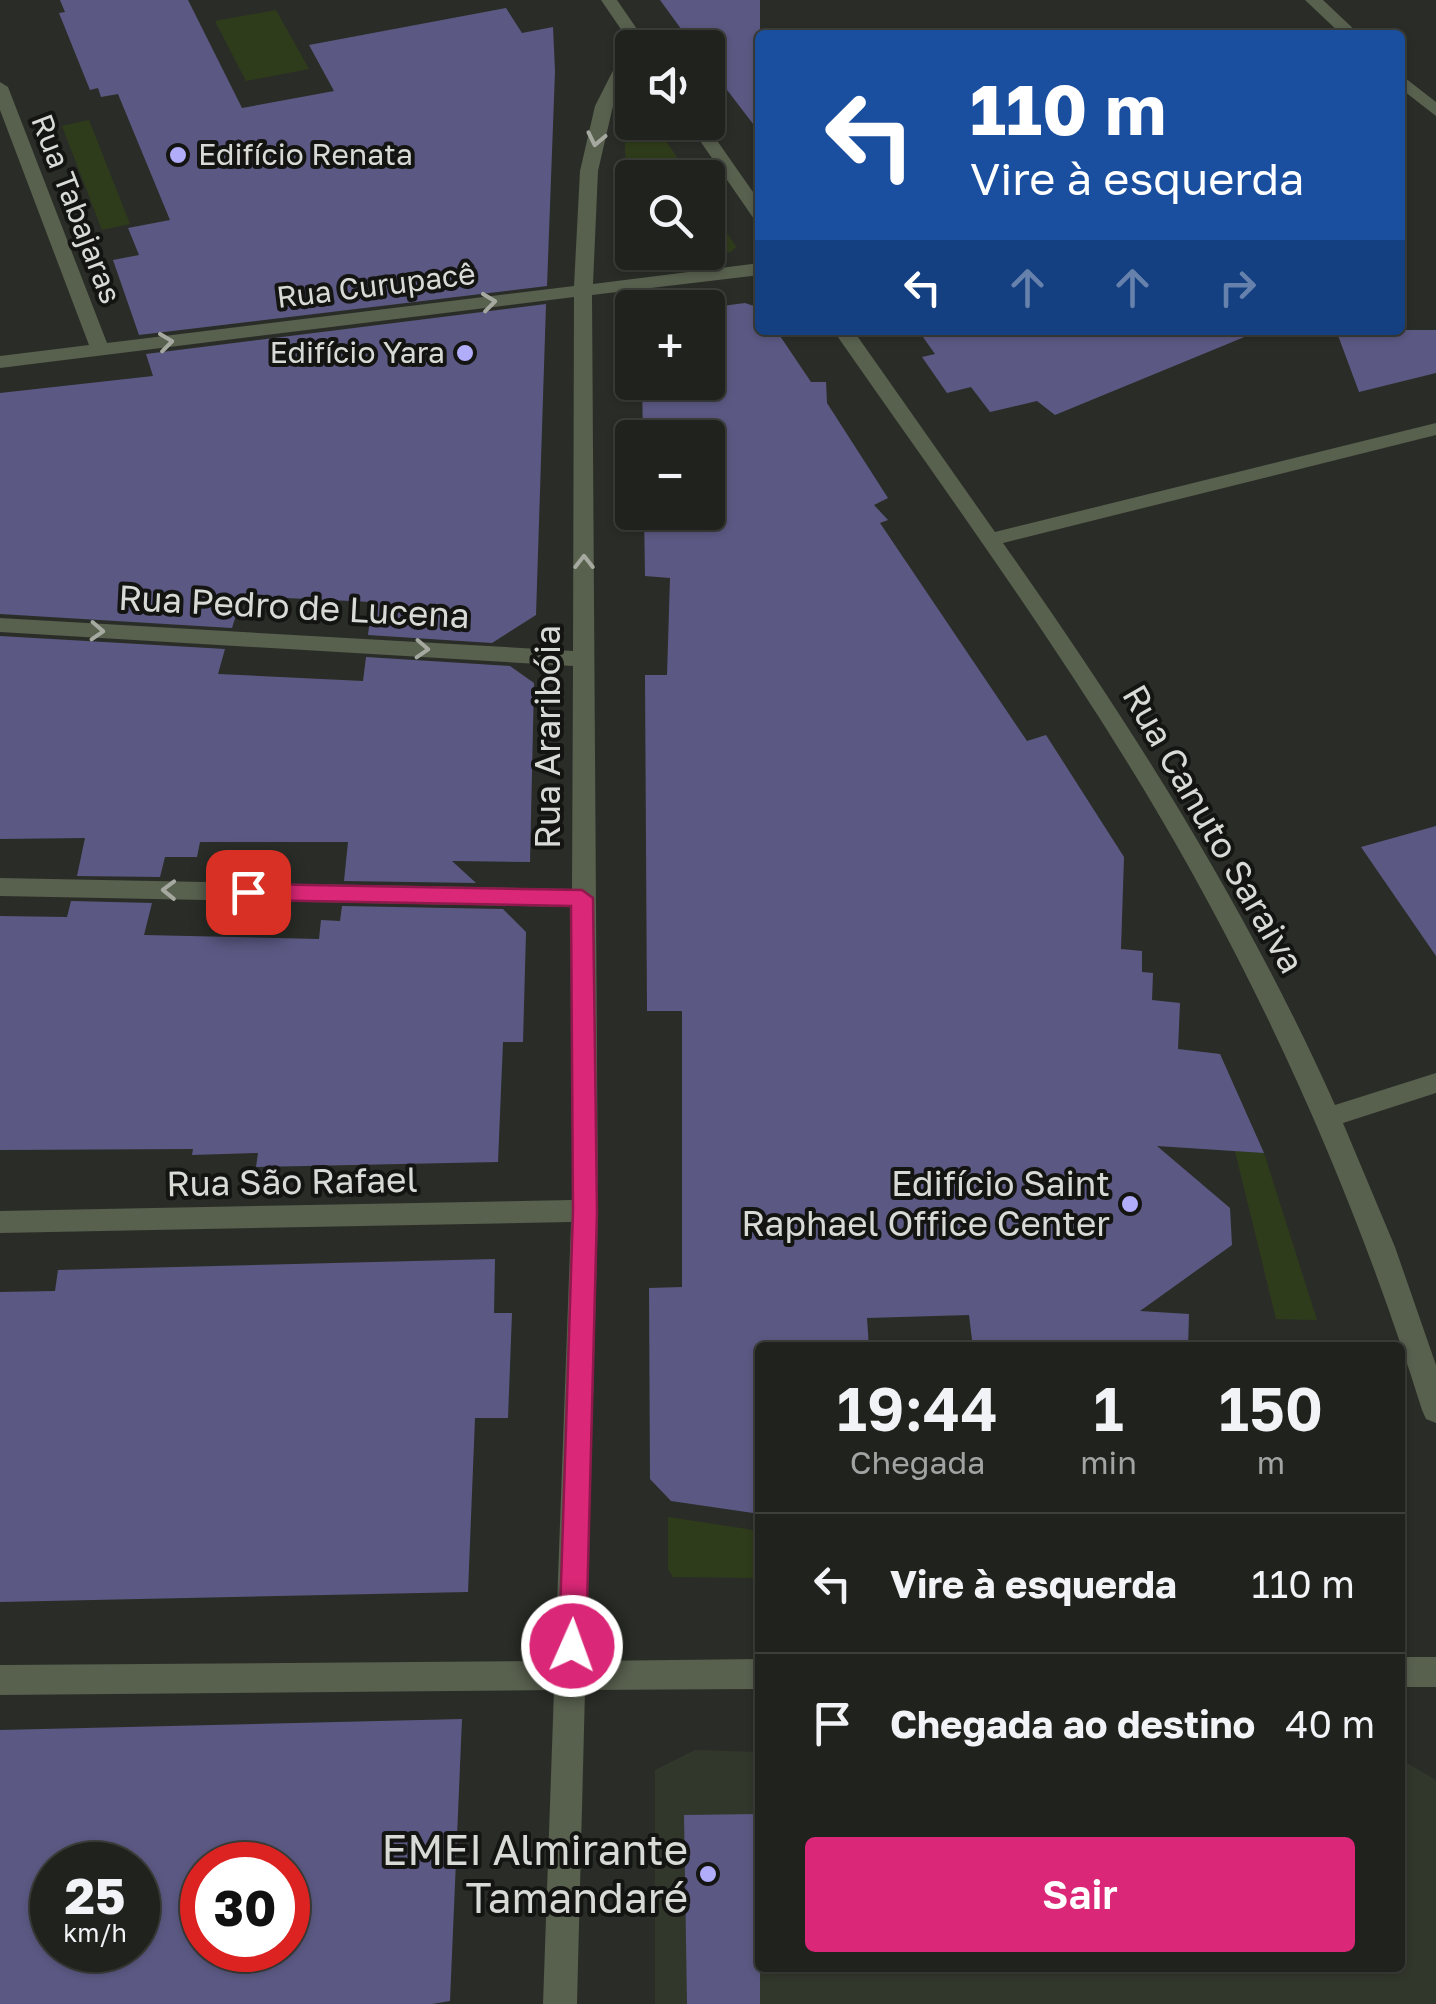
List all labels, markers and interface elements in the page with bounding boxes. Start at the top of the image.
map controls [615,30,725,530]
button: sound [615,30,725,140]
text: 110 m [970,66,1166,150]
icon: left [805,70,935,200]
street label: Rua Tabajaras [24,109,130,308]
one-way arrow [587,130,608,147]
place label: Edifício Renata [198,136,413,172]
marker: Edifício Renata [167,144,189,166]
text: Vire à esquerda [970,151,1305,205]
button: search [615,160,725,270]
street label: Rua Curupacê [274,255,477,315]
icon: left [895,260,950,315]
icon: ahead [1000,260,1055,315]
icon: ahead [1105,260,1160,315]
icon: right [1210,260,1265,315]
button: + [615,290,725,400]
one-way arrow [481,292,497,313]
one-way arrow [159,332,175,353]
place label: Edifício Yara [270,334,445,370]
marker: Edifício Yara [454,342,476,364]
button: − [615,420,725,530]
one-way arrow [573,553,595,568]
street label: Rua Pedro de Lucena [117,576,471,636]
one-way arrow [90,620,106,641]
street label: Rua Araribóia [526,625,568,849]
one-way arrow [414,638,430,659]
street label: Rua Canuto Saraiva [1114,677,1313,980]
pin [206,850,291,935]
icon: arrive [221,865,276,920]
one-way arrow [161,880,177,901]
street label: Rua São Rafael [166,1158,418,1204]
place label: Edifício Saint Raphael Office Center [741,1162,1110,1244]
marker: Edifício Saint Raphael Office Center [1119,1193,1141,1215]
text: 19:44 [837,1372,998,1444]
text: 1 [1093,1372,1124,1444]
text: 150 [1219,1372,1323,1444]
text: Chegada [850,1443,985,1481]
text: min [1080,1443,1137,1481]
text: m [1257,1443,1285,1481]
icon: left [805,1556,860,1611]
text: Vire à esquerda [890,1561,1177,1606]
text: 110 m [1251,1561,1355,1606]
position arrow [520,1594,624,1698]
icon: arrive [805,1696,860,1751]
text: Chegada ao destino [890,1701,1255,1746]
text: 40 m [1285,1701,1375,1746]
place label: EMEI Almirante Tamandaré [382,1824,688,1922]
button: Sair [805,1837,1355,1952]
speed limit sign: 30 [180,1842,310,1972]
marker: EMEI Almirante Tamandaré [697,1863,719,1885]
text: 25 [64,1865,125,1925]
text: km/h [63,1917,127,1948]

